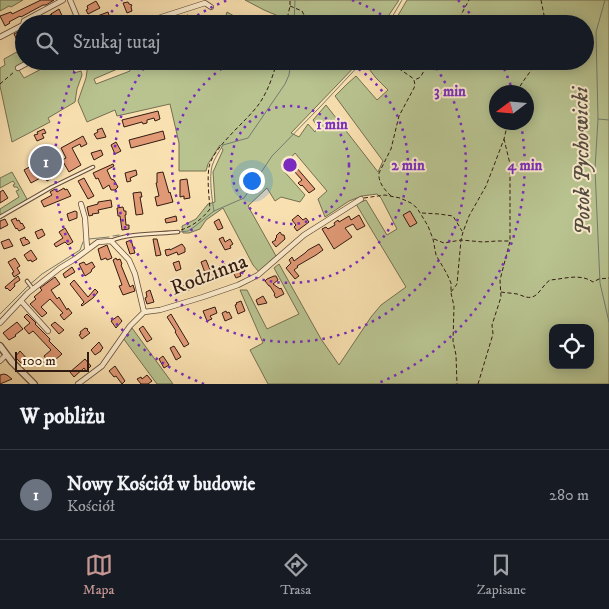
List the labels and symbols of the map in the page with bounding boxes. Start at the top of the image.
text: 3 min [434,82,466,101]
north arrow [489,85,534,130]
water label: Potok Pychowicki [567,85,597,235]
text: 1 min [316,115,348,134]
pin: 1 [30,143,62,181]
centre of rings [281,156,299,174]
text: 2 min [391,156,425,175]
text: 4 min [507,156,543,175]
your location [239,168,265,194]
street label: Rodzinna [167,249,251,301]
scale bar [15,349,89,372]

